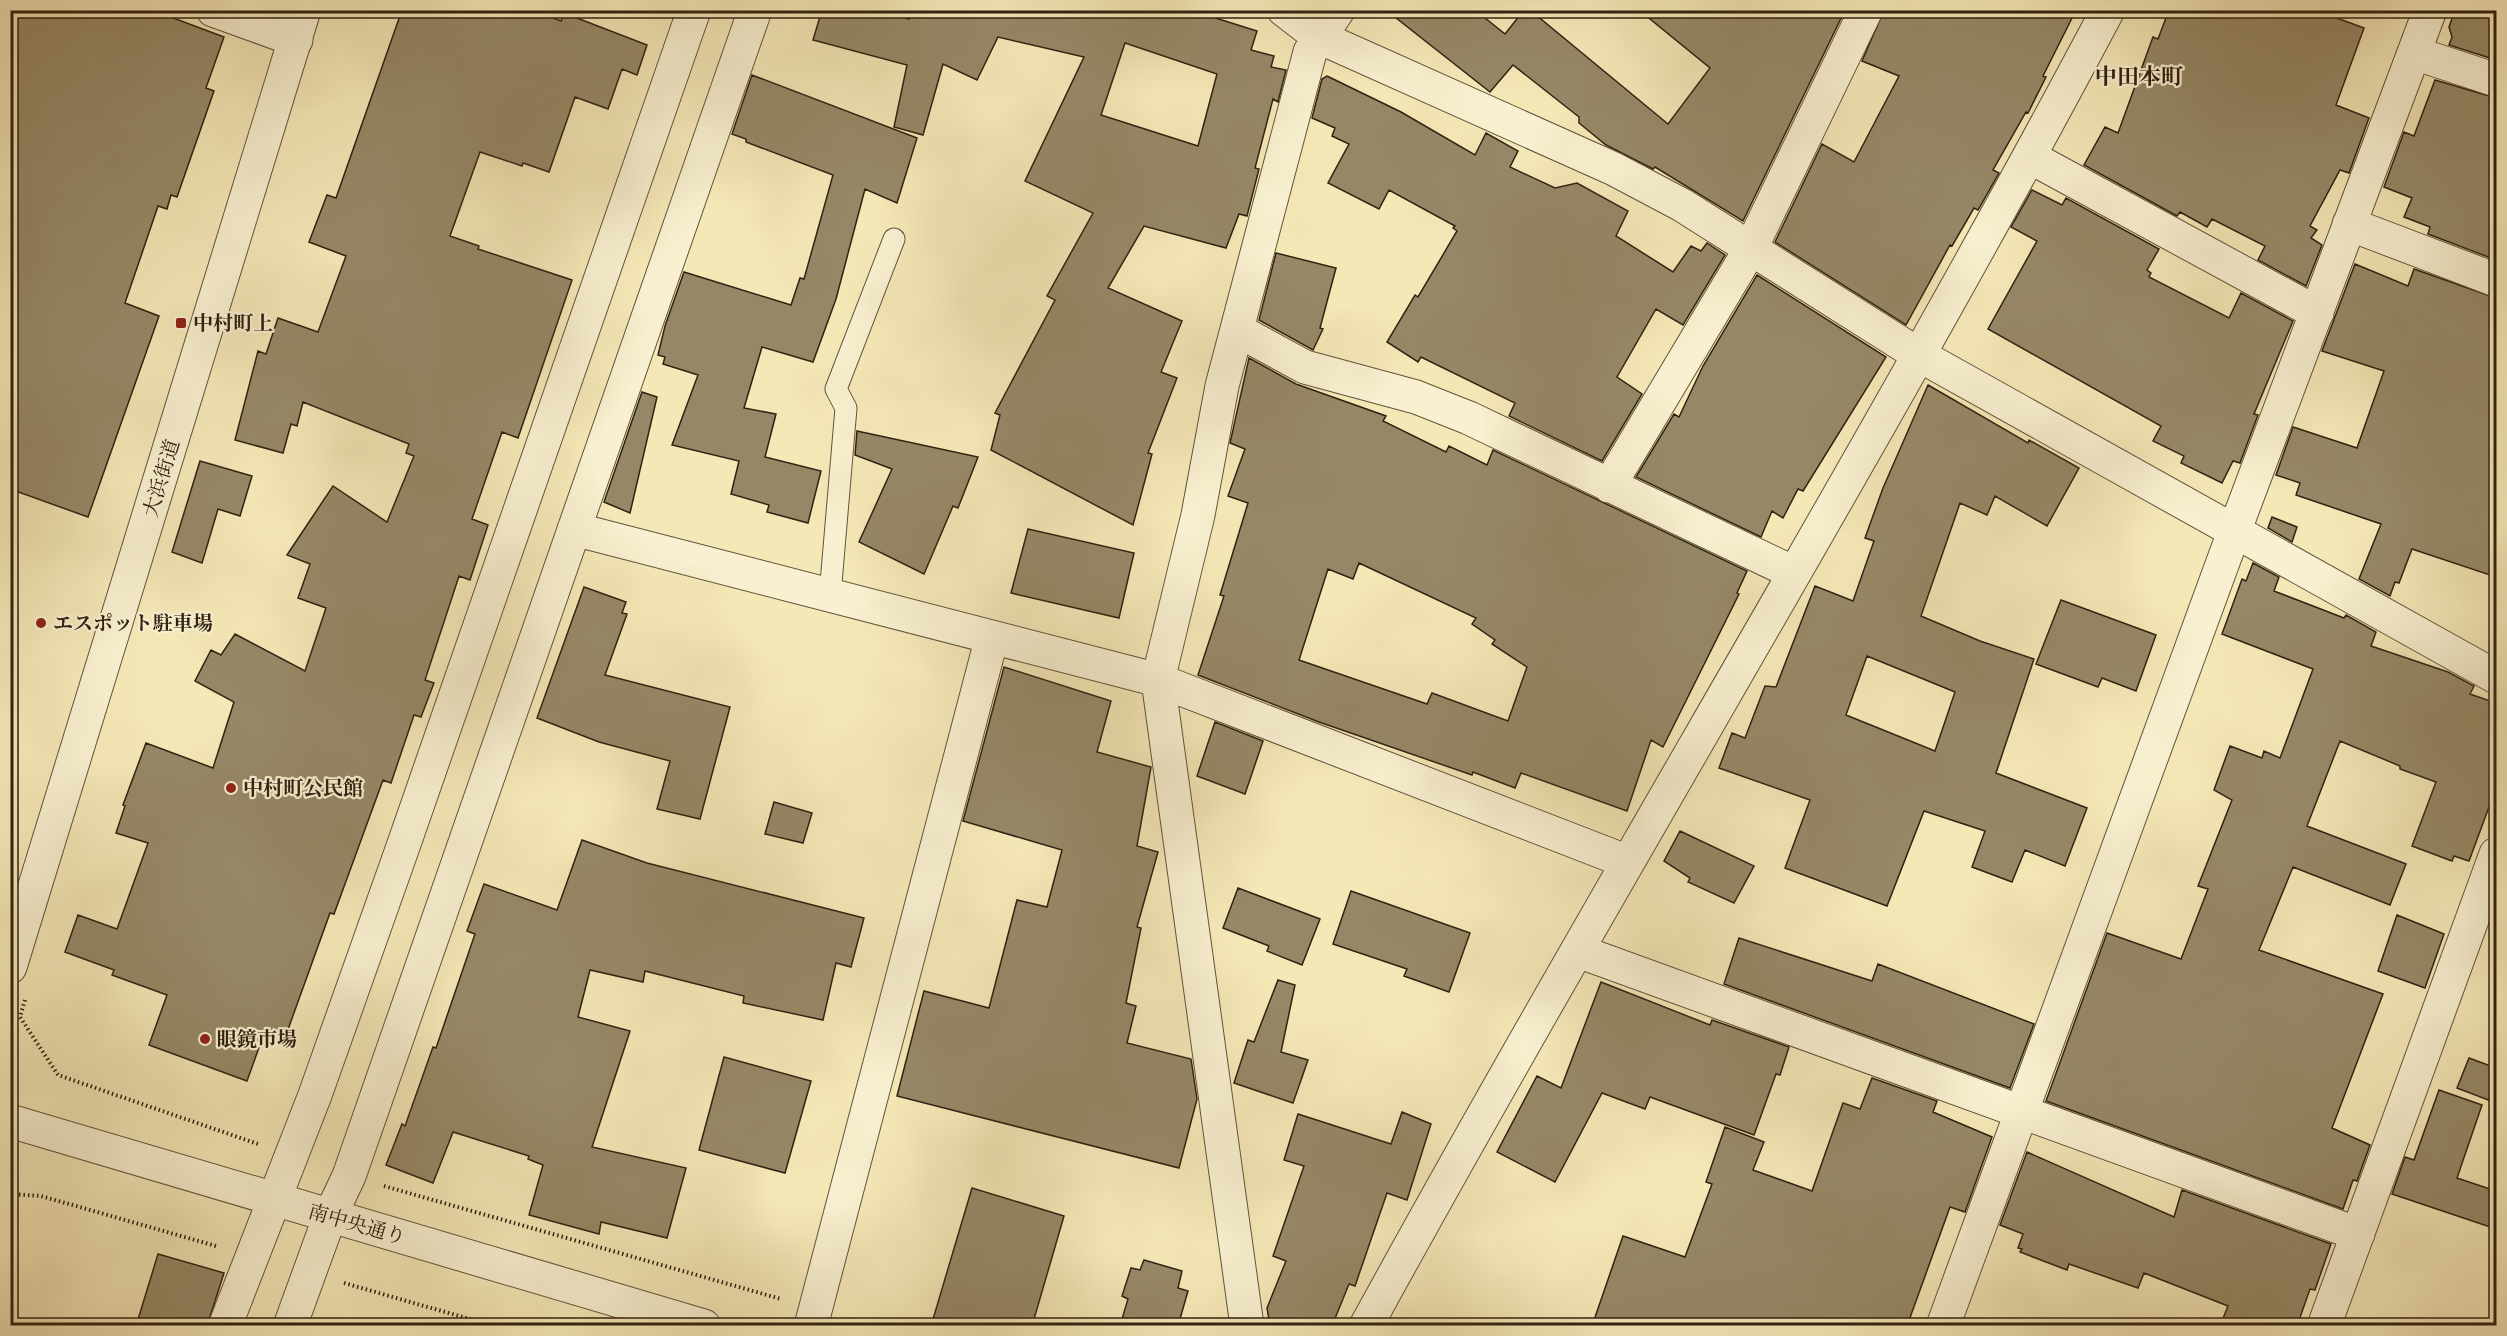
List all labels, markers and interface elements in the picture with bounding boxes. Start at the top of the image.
district label: 中田本町 [2095,62,2183,91]
place label: 中村町上 [193,310,273,336]
marker: 中村町上 [174,316,188,330]
street label: 大浜街道 [137,436,185,520]
place label: エスポット駐車場 [53,610,213,636]
marker: エスポット駐車場 [34,616,48,630]
place label: 中村町公民館 [243,775,363,801]
marker: 中村町公民館 [224,781,238,795]
place label: 眼鏡市場 [217,1026,297,1052]
marker: 眼鏡市場 [198,1032,212,1046]
street label: 南中央通り [305,1198,409,1250]

